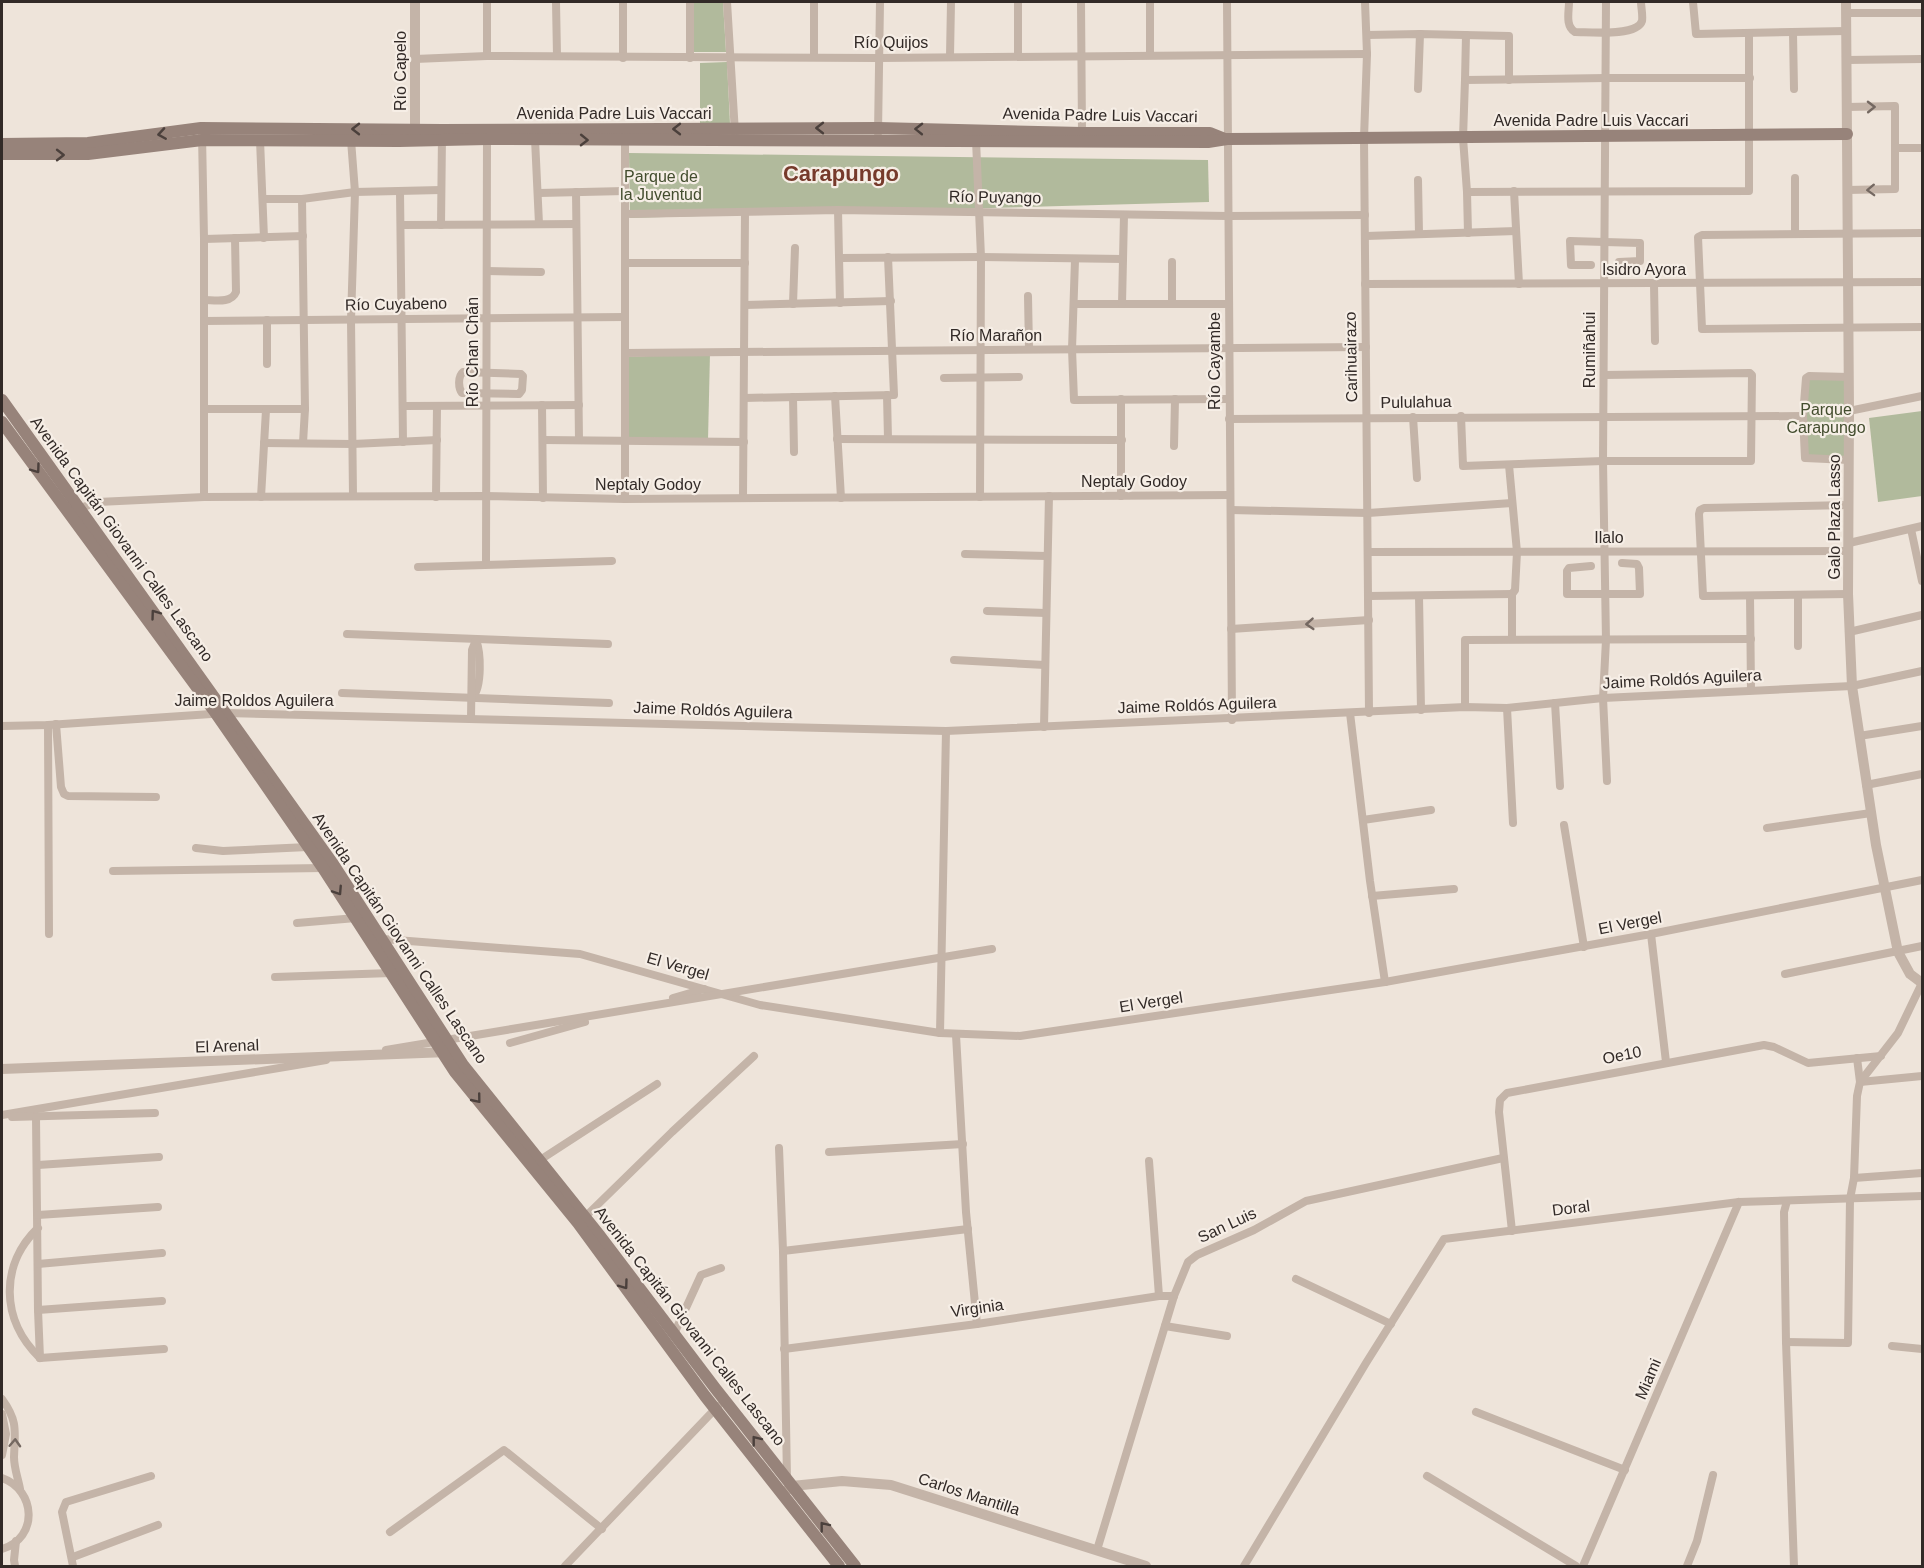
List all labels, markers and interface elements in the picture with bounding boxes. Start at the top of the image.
street label: Río Capelo [392,31,409,111]
street label: Río Quijos [854,34,928,51]
one-way arrow [1866,101,1875,113]
street label: Avenida Padre Luis Vaccari [516,105,712,122]
street label: Avenida Padre Luis Vaccari [1002,105,1198,125]
street label: Avenida Padre Luis Vaccari [1493,112,1689,129]
one-way arrow [815,122,824,134]
one-way arrow [352,123,361,135]
one-way arrow [672,123,681,135]
one-way arrow [915,123,924,135]
one-way arrow [157,128,166,140]
one-way arrow [580,134,589,146]
one-way arrow [55,149,64,161]
district label: Carapungo [783,161,899,186]
park label: Parque de la Juventud [620,168,702,203]
one-way arrow [1867,183,1876,196]
street label: Río Puyango [949,188,1041,206]
street label: Isidro Ayora [1602,261,1686,278]
street label: Río Cuyabeno [345,295,447,313]
street label: Río Chan Chán [464,297,481,407]
street label: Carihuairazo [1342,311,1360,403]
street label: Río Cayambe [1206,312,1223,410]
street label: Rumiñahui [1581,312,1598,388]
street label: Río Marañon [950,327,1042,344]
street label: Pululahua [1380,393,1452,411]
park label: Parque Carapungo [1786,401,1866,436]
street label: Avenida Capitán Giovanni Calles Lascano [27,413,217,665]
street label: Galo Plaza Lasso [1826,454,1843,580]
one-way arrow [29,463,40,474]
street label: Neptaly Godoy [1081,473,1187,490]
street label: Neptaly Godoy [595,476,701,493]
street label: Ilalo [1594,529,1624,546]
one-way arrow [151,609,162,620]
one-way arrow [1306,618,1315,631]
street label: Jaime Roldós Aguilera [1602,666,1762,692]
street label: Jaime Roldos Aguilera [174,692,334,709]
street label: Jaime Roldós Aguilera [1117,694,1277,716]
street label: Jaime Roldós Aguilera [633,699,793,721]
street label: Avenida Capitán Giovanni Calles Lascano [309,809,491,1067]
one-way arrow [331,885,342,896]
street label: El Vergel [1597,909,1663,937]
street label: El Vergel [645,949,711,983]
street label: El Vergel [1118,989,1184,1015]
street label: El Arenal [195,1036,259,1056]
street label: Oe10 [1601,1043,1643,1067]
one-way arrow [469,1092,480,1103]
street label: Doral [1551,1197,1591,1219]
street label: Avenida Capitán Giovanni Calles Lascano [591,1203,789,1449]
street label: San Luis [1195,1204,1259,1246]
one-way arrow [616,1279,627,1290]
street label: Virginia [950,1296,1005,1320]
street label: Miami [1632,1356,1664,1402]
one-way arrow [753,1436,764,1447]
one-way arrow [9,1438,21,1447]
street label: Carlos Mantilla [916,1470,1022,1518]
one-way arrow [820,1522,831,1533]

